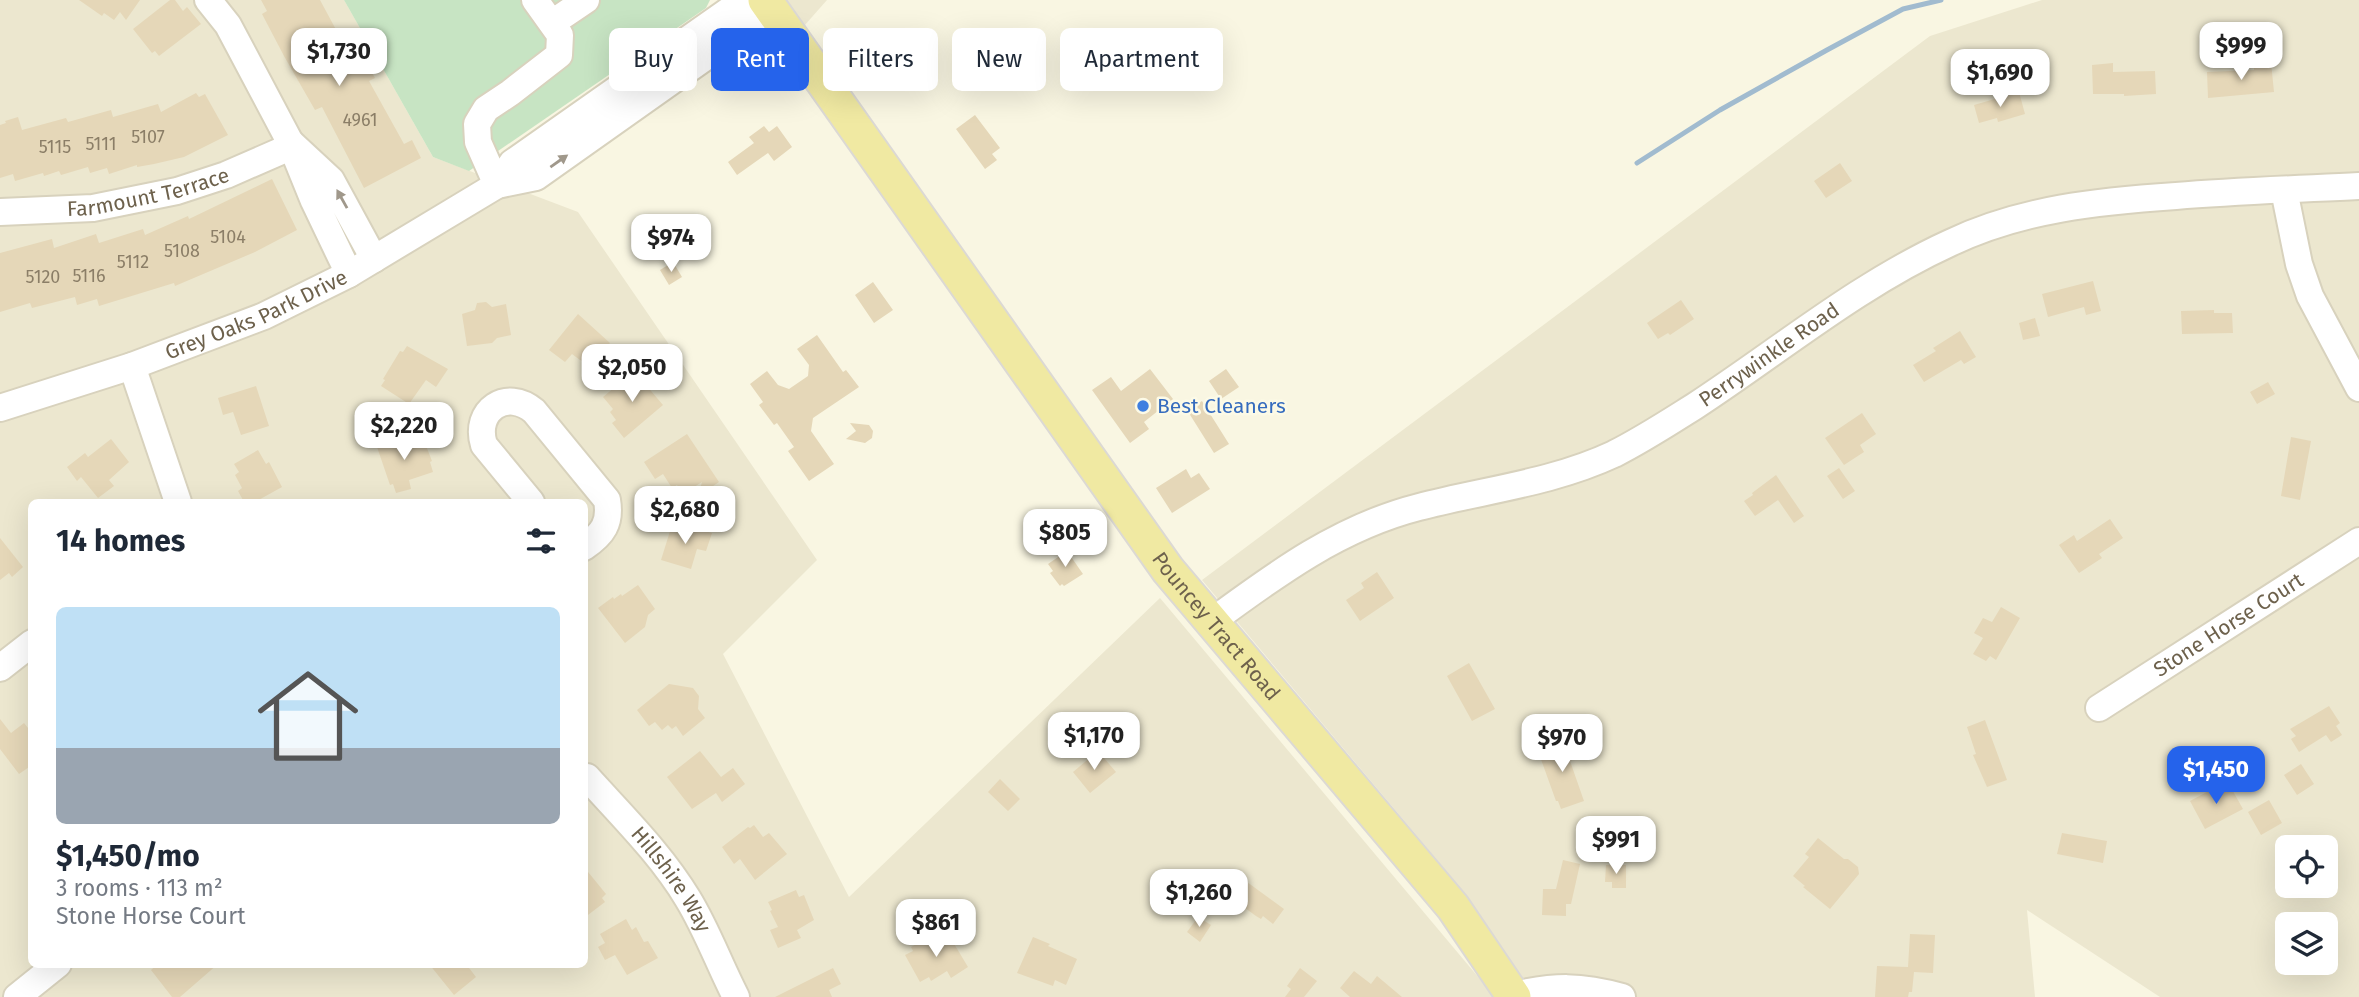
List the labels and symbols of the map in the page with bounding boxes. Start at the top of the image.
pin: $999 [2200,22,2282,82]
pin: $1,730 [282,28,396,88]
pin: $1,690 [1943,50,2057,109]
house number: 4961 [342,109,378,131]
house number: 5107 [131,126,165,148]
house number: 5111 [86,133,116,155]
house number: 5115 [39,136,71,158]
one-way arrow [550,154,568,168]
street label: Farmount Terrace [67,162,232,222]
one-way arrow [336,189,348,209]
pin: $974 [630,215,712,274]
house number: 5104 [210,226,246,248]
house number: 5108 [164,240,200,262]
house number: 5112 [117,251,149,273]
street label: Grey Oaks Park Drive [161,264,352,365]
house number: 5116 [72,265,106,287]
house number: 5120 [26,266,60,288]
street label: Perrywinkle Road [1694,297,1844,413]
pin: $2,050 [575,344,689,404]
place label: Best Cleaners [1157,393,1286,419]
marker: Best Cleaners [1135,398,1151,414]
pin: $2,220 [347,402,461,462]
pin: $2,680 [628,486,742,546]
pin: $805 [1024,510,1106,569]
street label: Pouncey Tract Road [1146,547,1286,706]
street label: Stone Horse Court [2149,567,2309,682]
pin: $1,170 [1037,712,1151,772]
pin: $970 [1521,714,1603,774]
pin: $1,450 [2159,746,2273,806]
pin: $991 [1575,816,1657,876]
street label: Hillshire Way [625,821,717,937]
pin: $1,260 [1142,870,1256,929]
pin: $861 [895,900,977,959]

